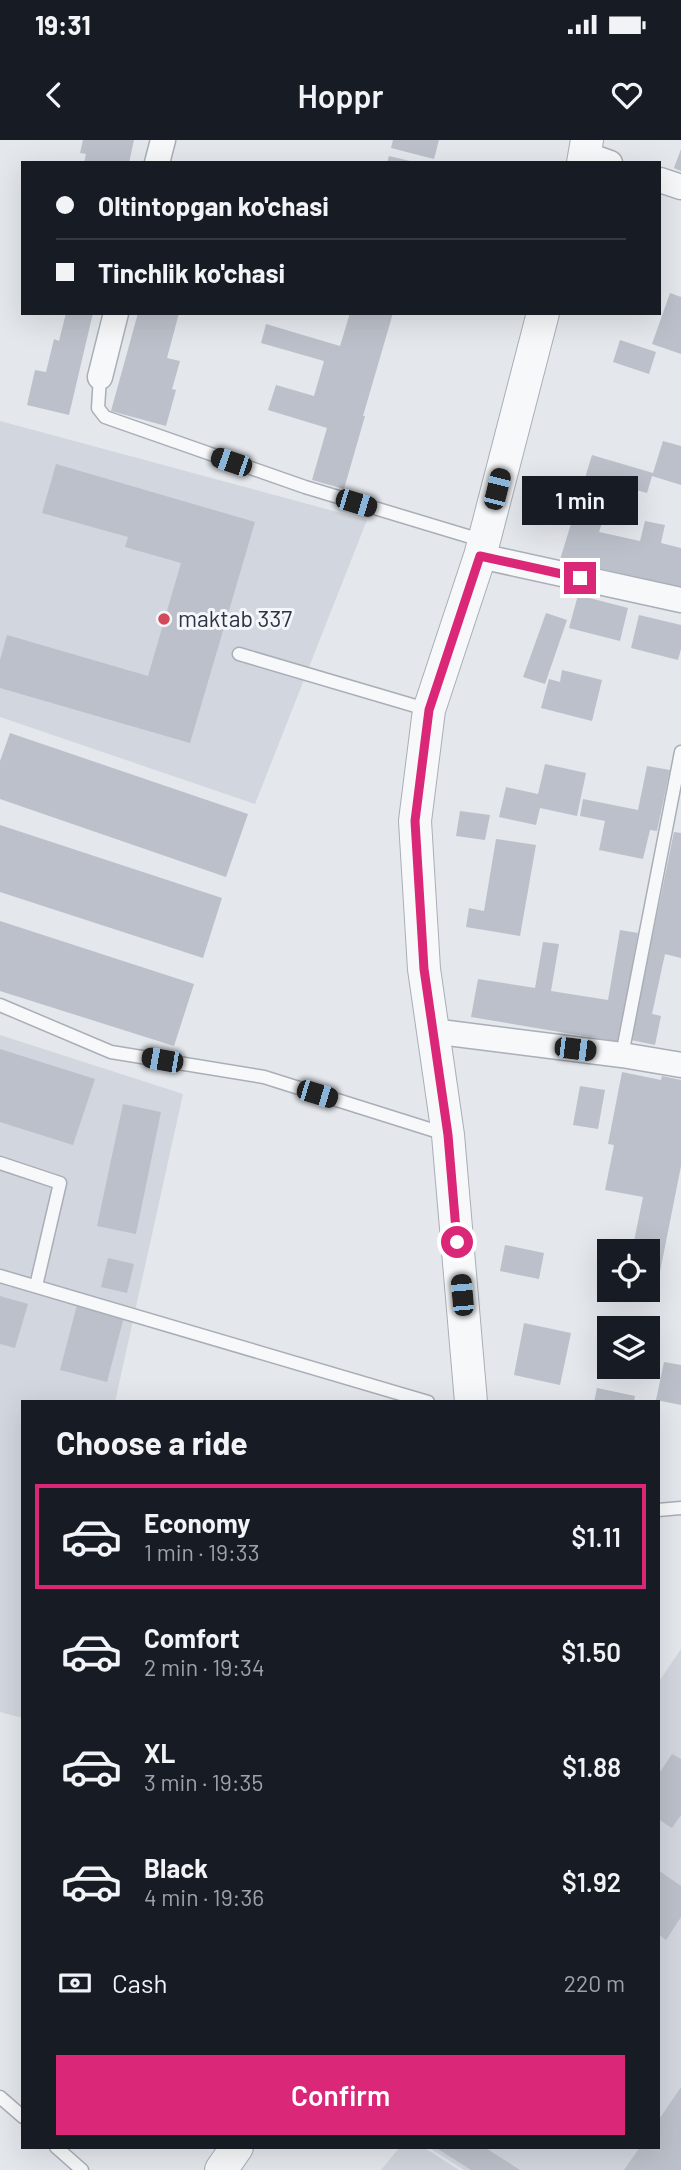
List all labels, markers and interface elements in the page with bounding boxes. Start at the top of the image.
text: 19:31 [35,9,91,40]
icon: back [35,76,73,114]
text: Hoppr [297,76,384,114]
icon: heart [608,76,646,114]
text: Oltintopgan ko'chasi [98,190,329,221]
text: Tinchlik ko'chasi [98,257,285,288]
car [208,445,255,479]
car [482,466,513,512]
callout: 1 min [522,476,638,526]
text: 1 min [555,486,605,514]
car [333,487,380,519]
route end [564,562,596,594]
place label: maktab 337 [178,604,292,632]
marker: maktab 337 [156,611,172,627]
car [553,1036,598,1062]
car [140,1046,185,1074]
car [294,1078,341,1110]
route start [441,1226,473,1258]
map controls [597,1239,660,1379]
button: locate [597,1239,660,1302]
car [450,1273,475,1317]
button: layers [597,1316,660,1379]
text: Choose a ride [56,1423,248,1461]
icon: car [60,1505,123,1568]
text: Economy [144,1507,250,1538]
text: $1.11 [571,1521,621,1552]
text: 1 min · 19:33 [144,1538,259,1566]
icon: car [60,1620,123,1683]
text: Comfort [144,1622,240,1653]
text: $1.50 [561,1636,621,1667]
text: 2 min · 19:34 [144,1653,265,1681]
icon: car [60,1735,123,1798]
text: XL [144,1737,175,1768]
text: $1.88 [562,1751,621,1782]
text: 3 min · 19:35 [144,1768,263,1796]
icon: car [60,1850,123,1913]
text: Black [144,1852,208,1883]
text: $1.92 [562,1866,621,1897]
text: 4 min · 19:36 [144,1883,264,1911]
icon: cash [56,1964,94,2002]
text: Cash [112,1967,167,1998]
text: 220 m [564,1969,625,1997]
button: Confirm [56,2055,625,2135]

